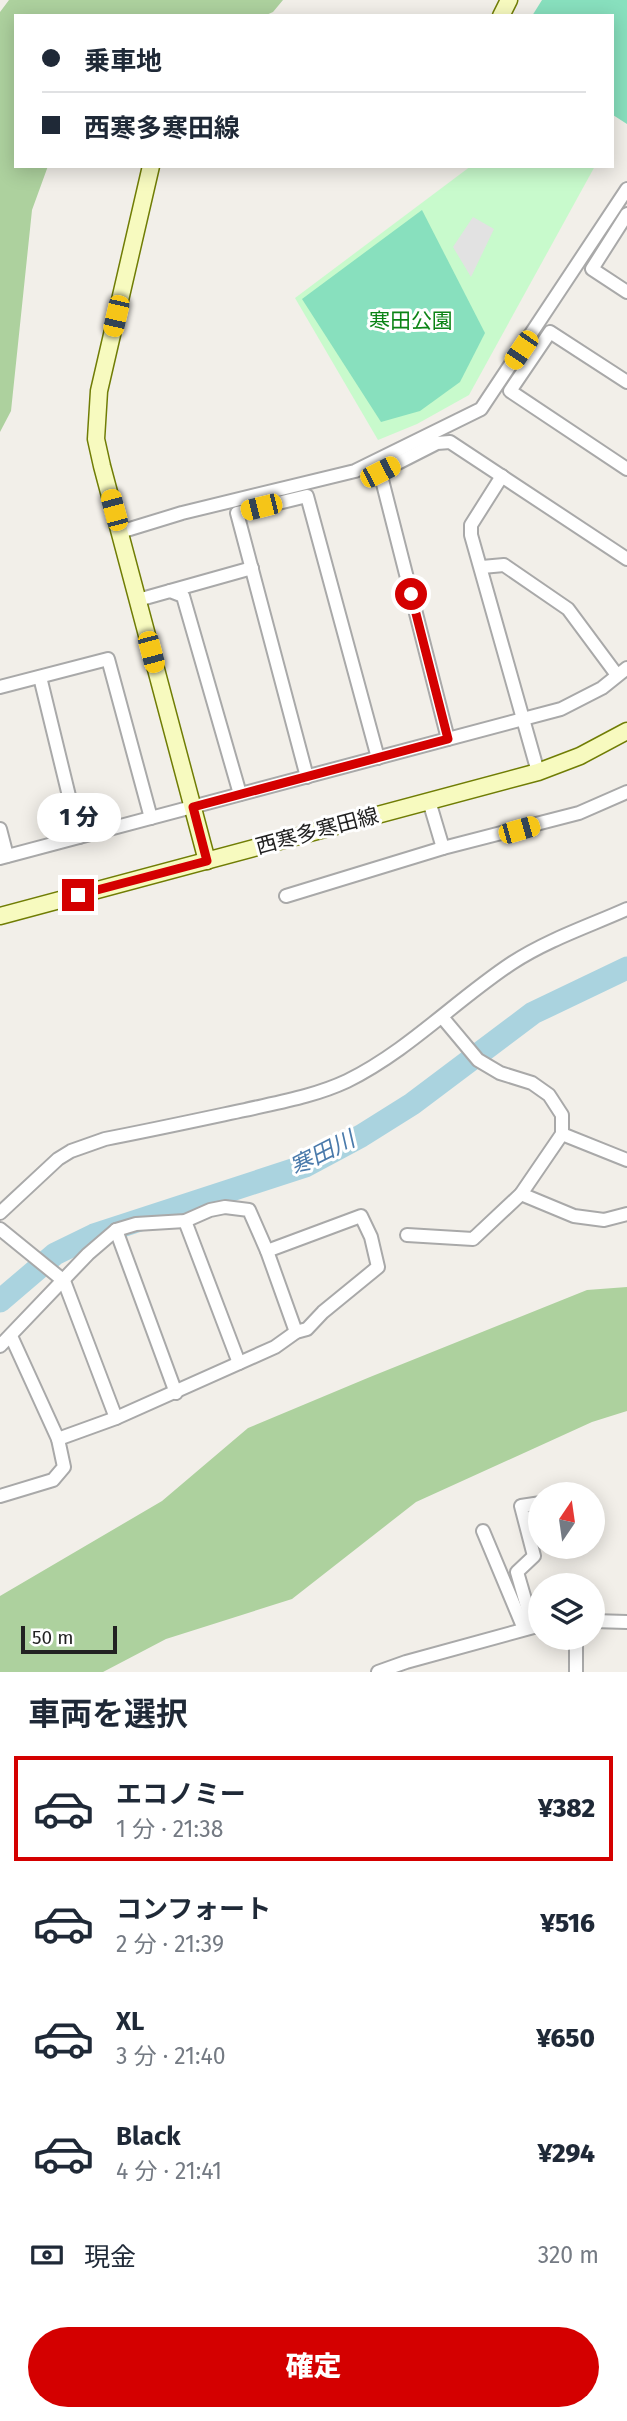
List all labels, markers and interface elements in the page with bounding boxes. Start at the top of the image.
text: 乗車地 [84,46,162,77]
text: 西寒多寒田線 [84,113,240,144]
car [102,293,131,339]
park label: 寒田公園 [369,308,453,334]
car [501,327,542,373]
car [357,453,404,491]
car [99,487,130,533]
car [239,492,284,522]
route start [395,578,427,610]
car [136,629,167,675]
callout: 1 分 [36,794,120,842]
street label: 西寒多寒田線 [253,802,381,860]
text: 1 分 [59,803,99,831]
car [496,814,543,846]
route end [62,879,94,911]
water label: 寒田川 [285,1124,362,1181]
north arrow [528,1482,606,1559]
map controls [528,1482,605,1650]
button: layers [528,1573,605,1650]
scale bar [21,1623,117,1655]
text: 50 m [32,1626,73,1649]
text: 車両を選択 [28,1695,188,1733]
icon: car [32,1777,95,1840]
text: エコノミー [116,1779,246,1810]
text: ¥382 [538,1793,595,1824]
text: 1 分 · 21:38 [116,1815,223,1843]
icon: car [32,1892,95,1955]
text: コンフォート [116,1894,271,1925]
text: ¥516 [540,1908,595,1939]
text: 2 分 · 21:39 [116,1930,224,1958]
text: XL [116,2006,144,2037]
icon: car [32,2007,95,2070]
text: ¥650 [536,2023,595,2054]
text: 3 分 · 21:40 [116,2042,226,2070]
text: Black [116,2121,181,2152]
icon: car [32,2122,95,2185]
text: ¥294 [537,2138,595,2169]
text: 4 分 · 21:41 [116,2157,222,2185]
icon: cash [28,2236,66,2274]
text: 320 m [538,2241,599,2269]
text: 現金 [84,2242,136,2273]
button: 確定 [28,2327,599,2407]

